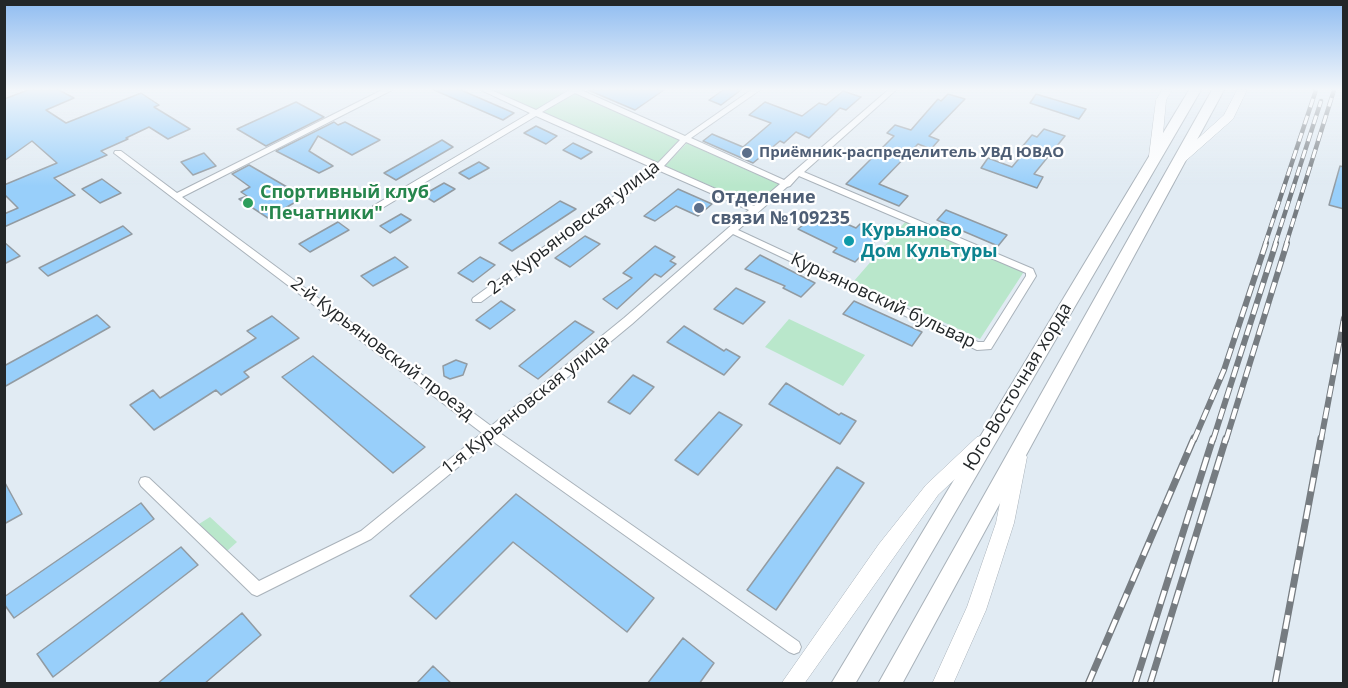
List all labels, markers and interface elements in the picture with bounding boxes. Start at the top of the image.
place label: Приёмник-распределитель УВД ЮВАО [759,144,1064,162]
marker: Приёмник-распределитель УВД ЮВАО [740,146,754,160]
street label: 2-я Курьяновская улица [484,156,664,300]
place label: Спортивный клуб "Печатники" [260,182,429,224]
place label: Отделение связи №109235 [711,187,850,230]
marker: Спортивный клуб "Печатники" [241,196,255,210]
marker: Отделение связи №109235 [692,201,706,215]
place label: Курьяново Дом Культуры [861,220,998,262]
marker: Курьяново Дом Культуры [842,234,856,248]
street label: Курьяновский бульвар [787,249,979,353]
street label: 2-й Курьяновский проезд [286,273,478,425]
street label: Юго-Восточная хорда [959,299,1077,475]
street label: 1-я Курьяновская улица [438,331,614,479]

